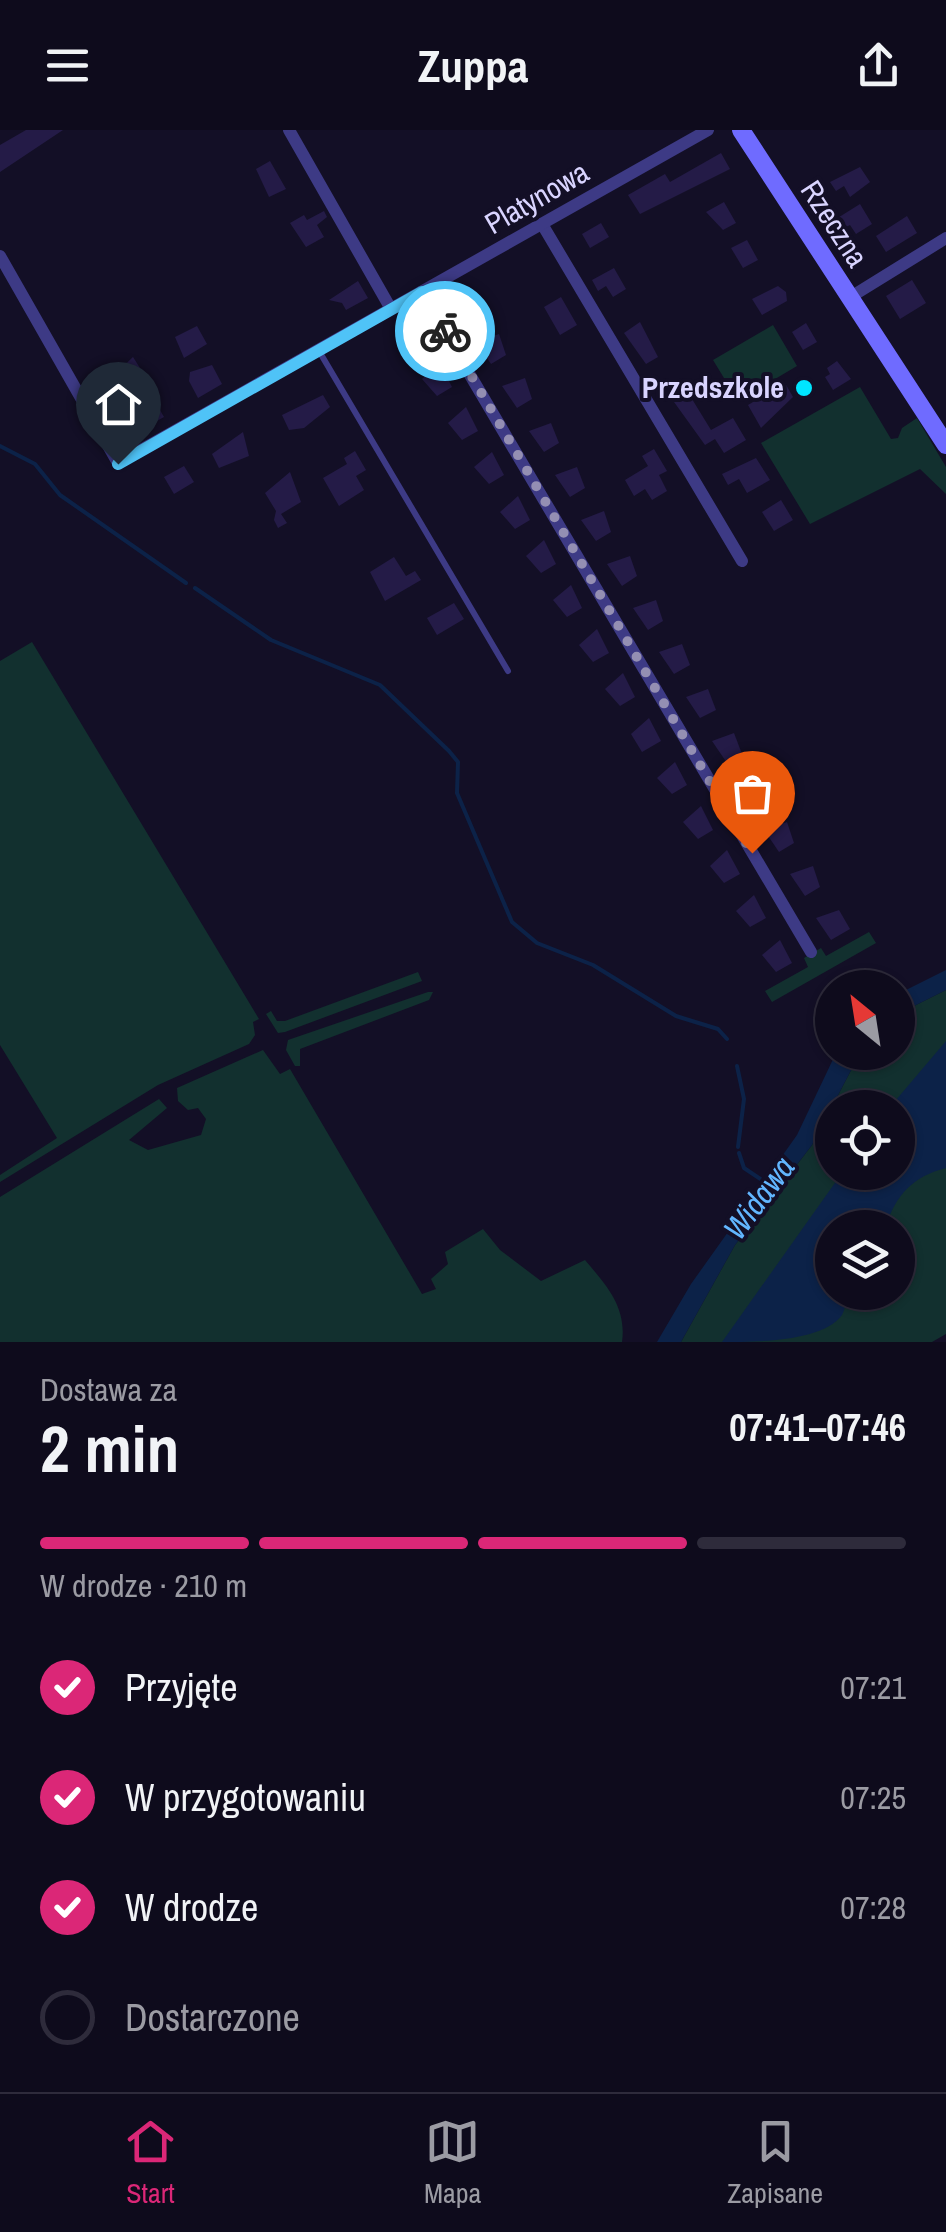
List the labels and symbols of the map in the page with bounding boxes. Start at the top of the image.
street label: Platynowa [477,151,596,243]
street label: Rzeczna [792,172,878,275]
courier [395,281,495,381]
pin [76,362,161,465]
place label: Przedszkole [642,367,784,407]
marker: Przedszkole [793,377,815,399]
pin [710,751,795,854]
north arrow [815,970,915,1070]
water label: Widawa [713,1147,804,1248]

